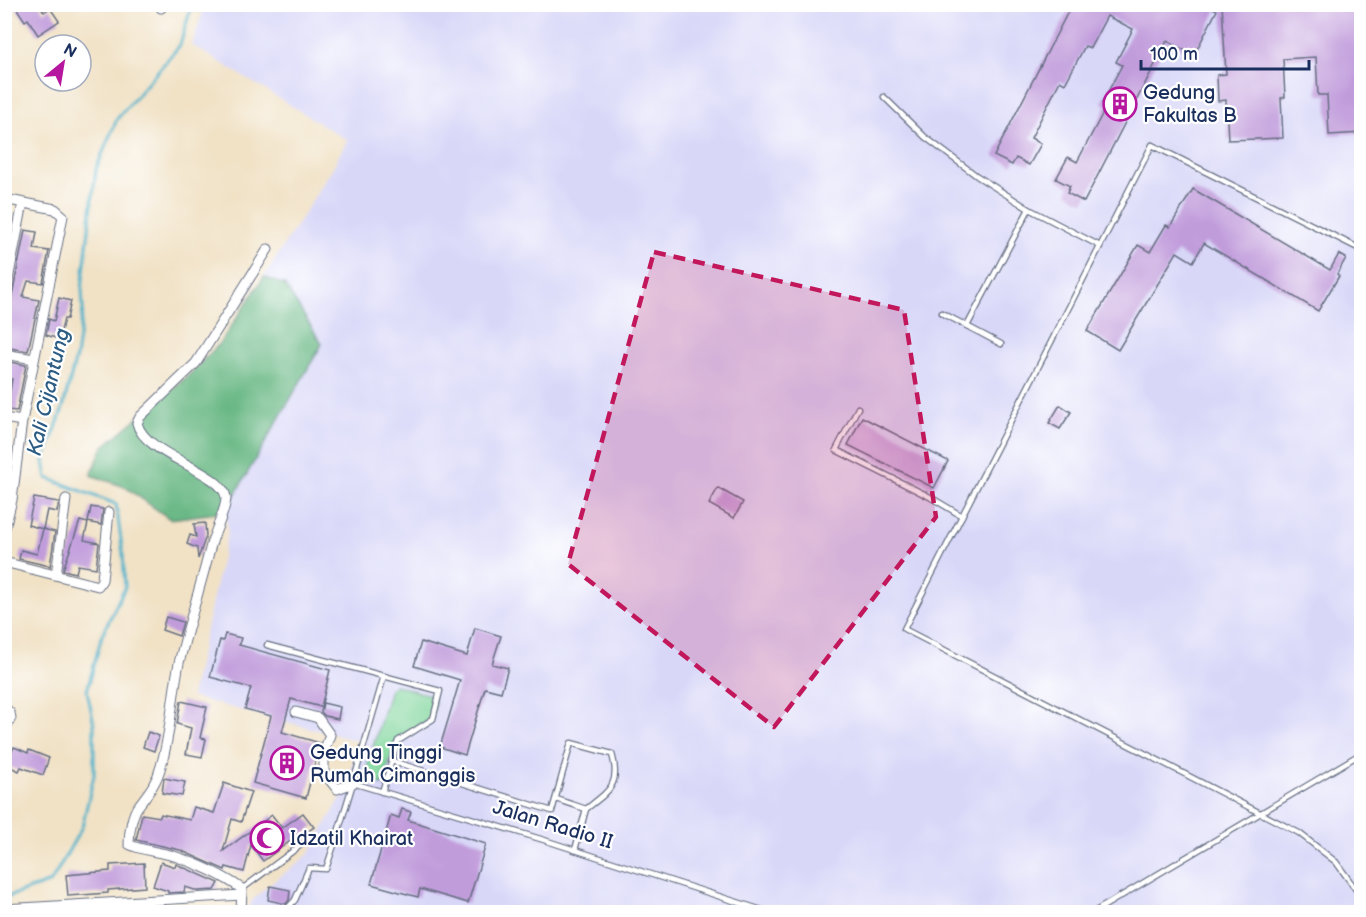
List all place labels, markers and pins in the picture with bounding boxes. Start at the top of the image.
place label: Gedung Fakultas B [1143,81,1237,128]
building icon: Gedung Fakultas B [1102,86,1138,122]
place label: Gedung Tinggi Rumah Cimanggis [310,741,476,788]
building icon: Gedung Tinggi Rumah Cimanggis [269,745,305,781]
mosque icon: Idzatil Khairat [249,820,285,856]
place label: Idzatil Khairat [290,827,413,851]

